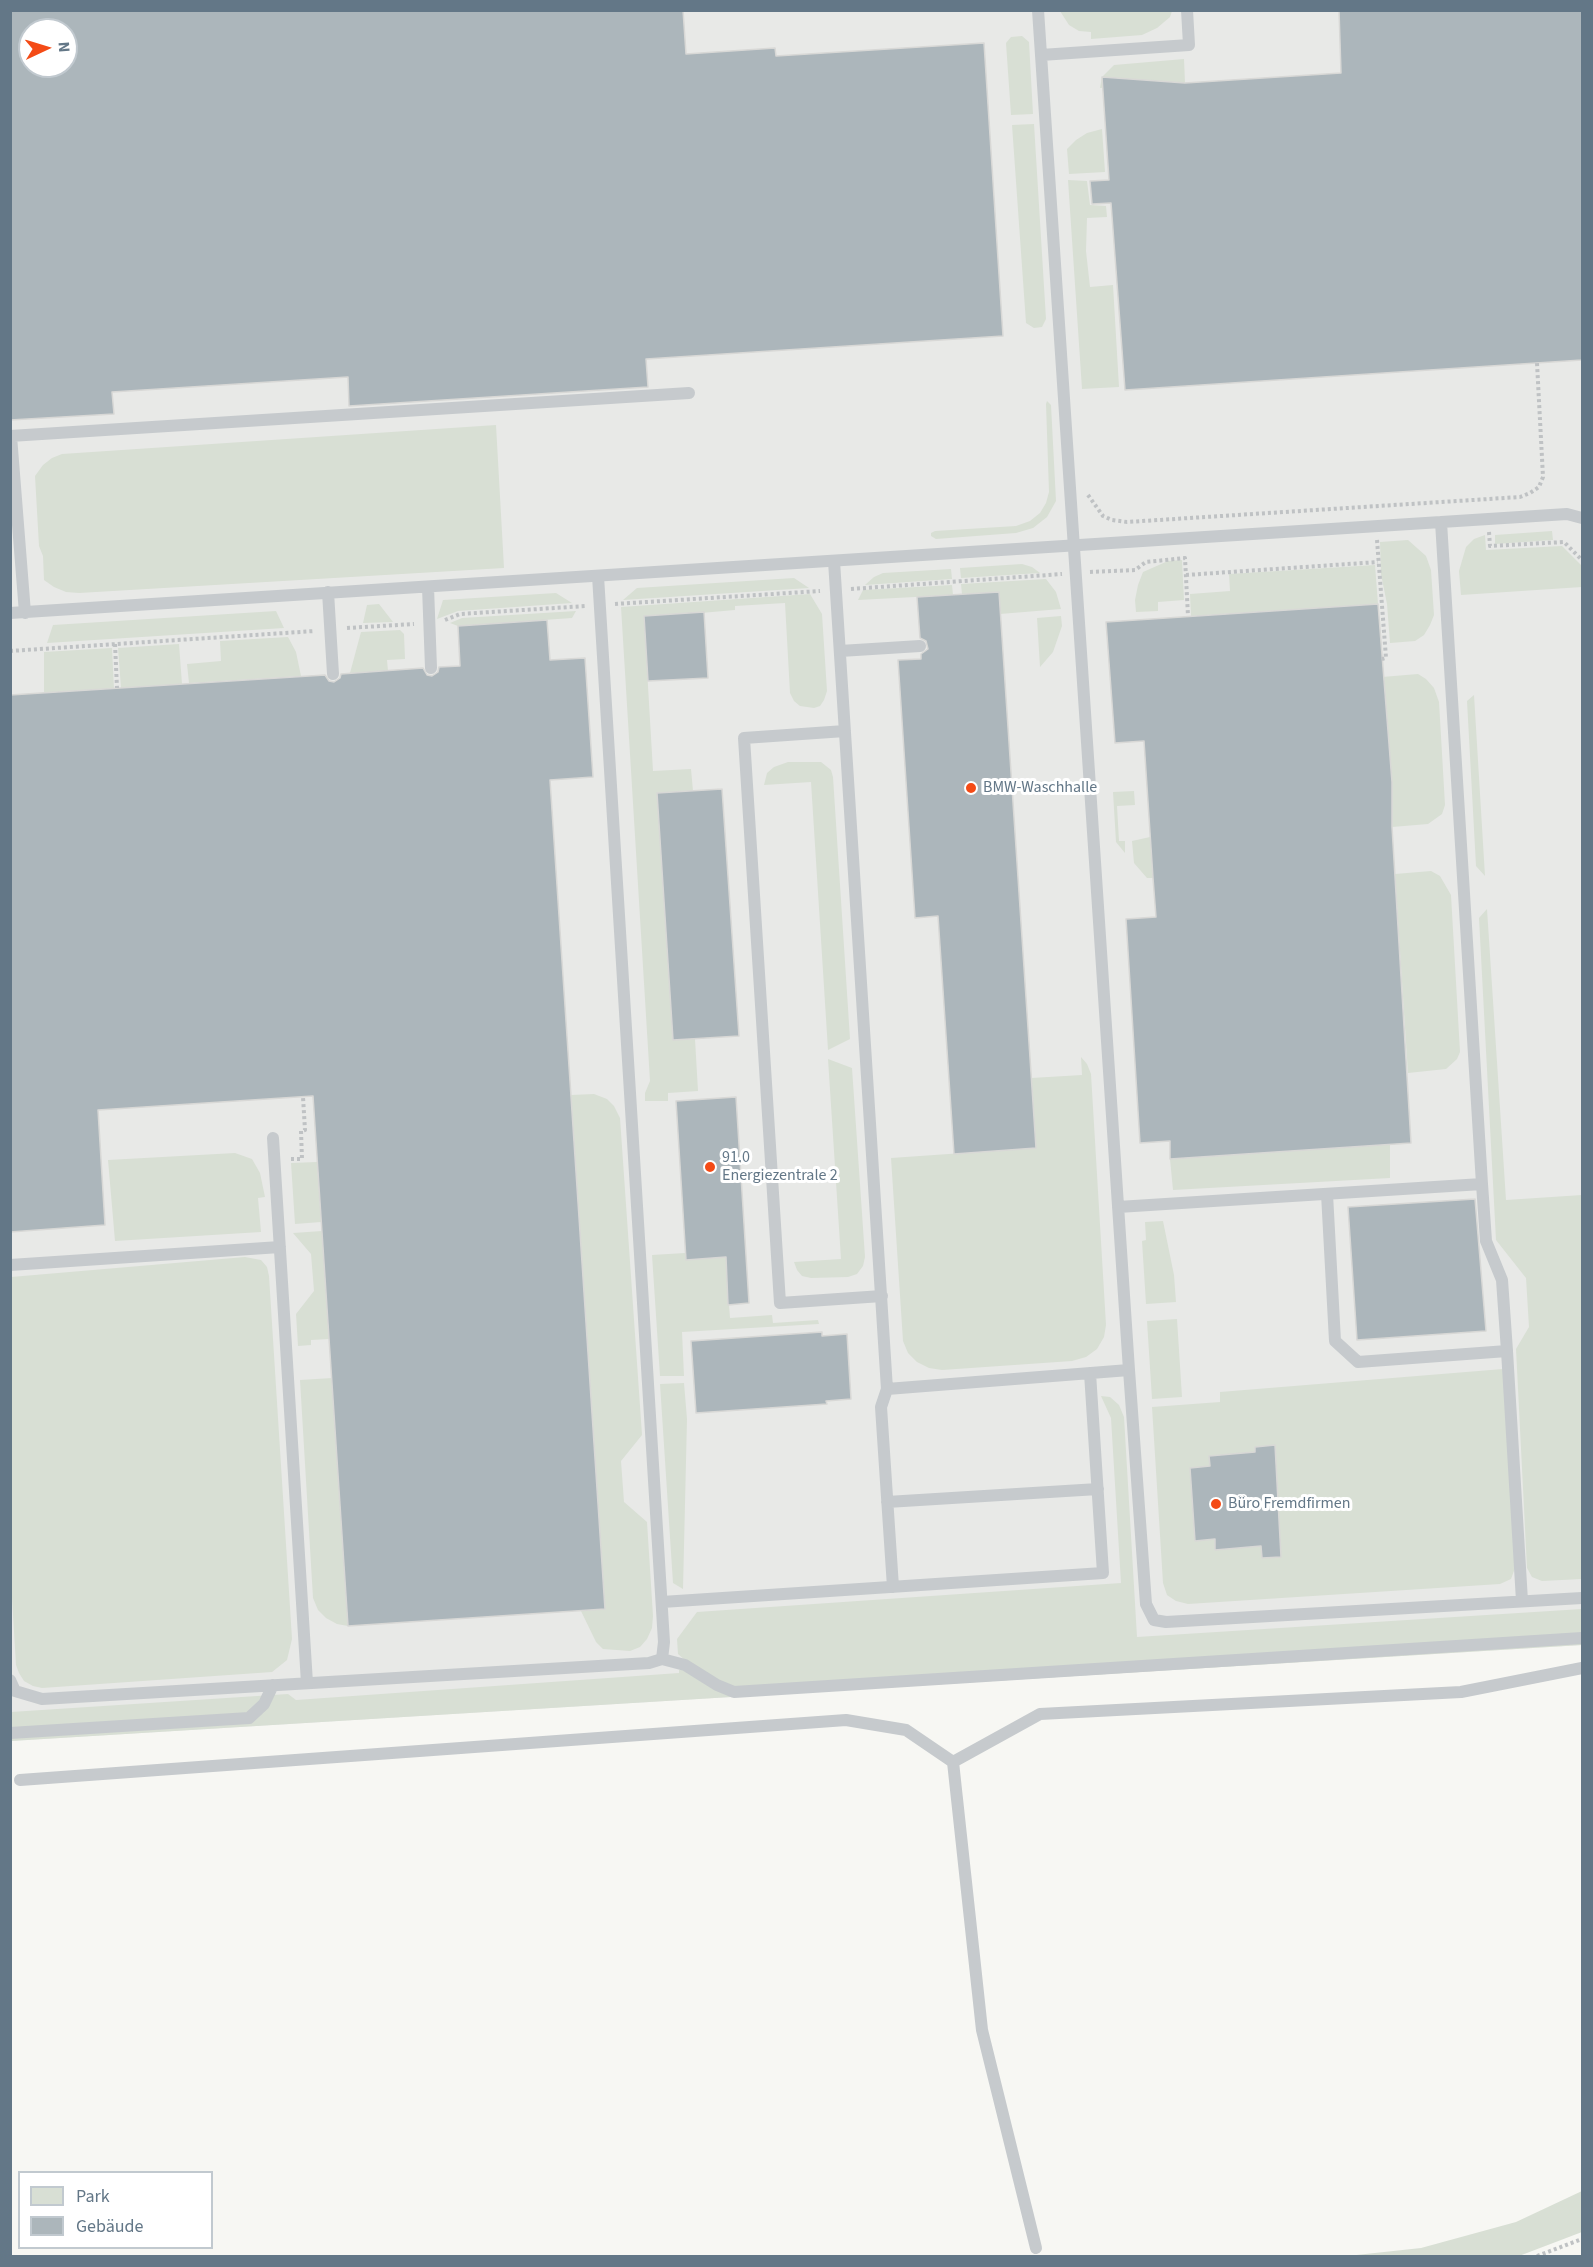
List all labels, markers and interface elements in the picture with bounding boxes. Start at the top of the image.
north arrow [18,18,78,78]
text: N [53,41,75,53]
place label: BMW-Waschhalle [983,778,1097,798]
marker: BMW-Waschhalle [964,781,978,795]
place label: 91.0 Energiezentrale 2 [722,1148,838,1186]
marker: 91.0 Energiezentrale 2 [703,1160,717,1174]
place label: Büro Fremdfirmen [1228,1494,1351,1514]
marker: Büro Fremdfirmen [1209,1497,1223,1511]
legend [18,2171,213,2249]
text: Park [76,2184,110,2209]
text: Gebäude [76,2214,144,2239]

